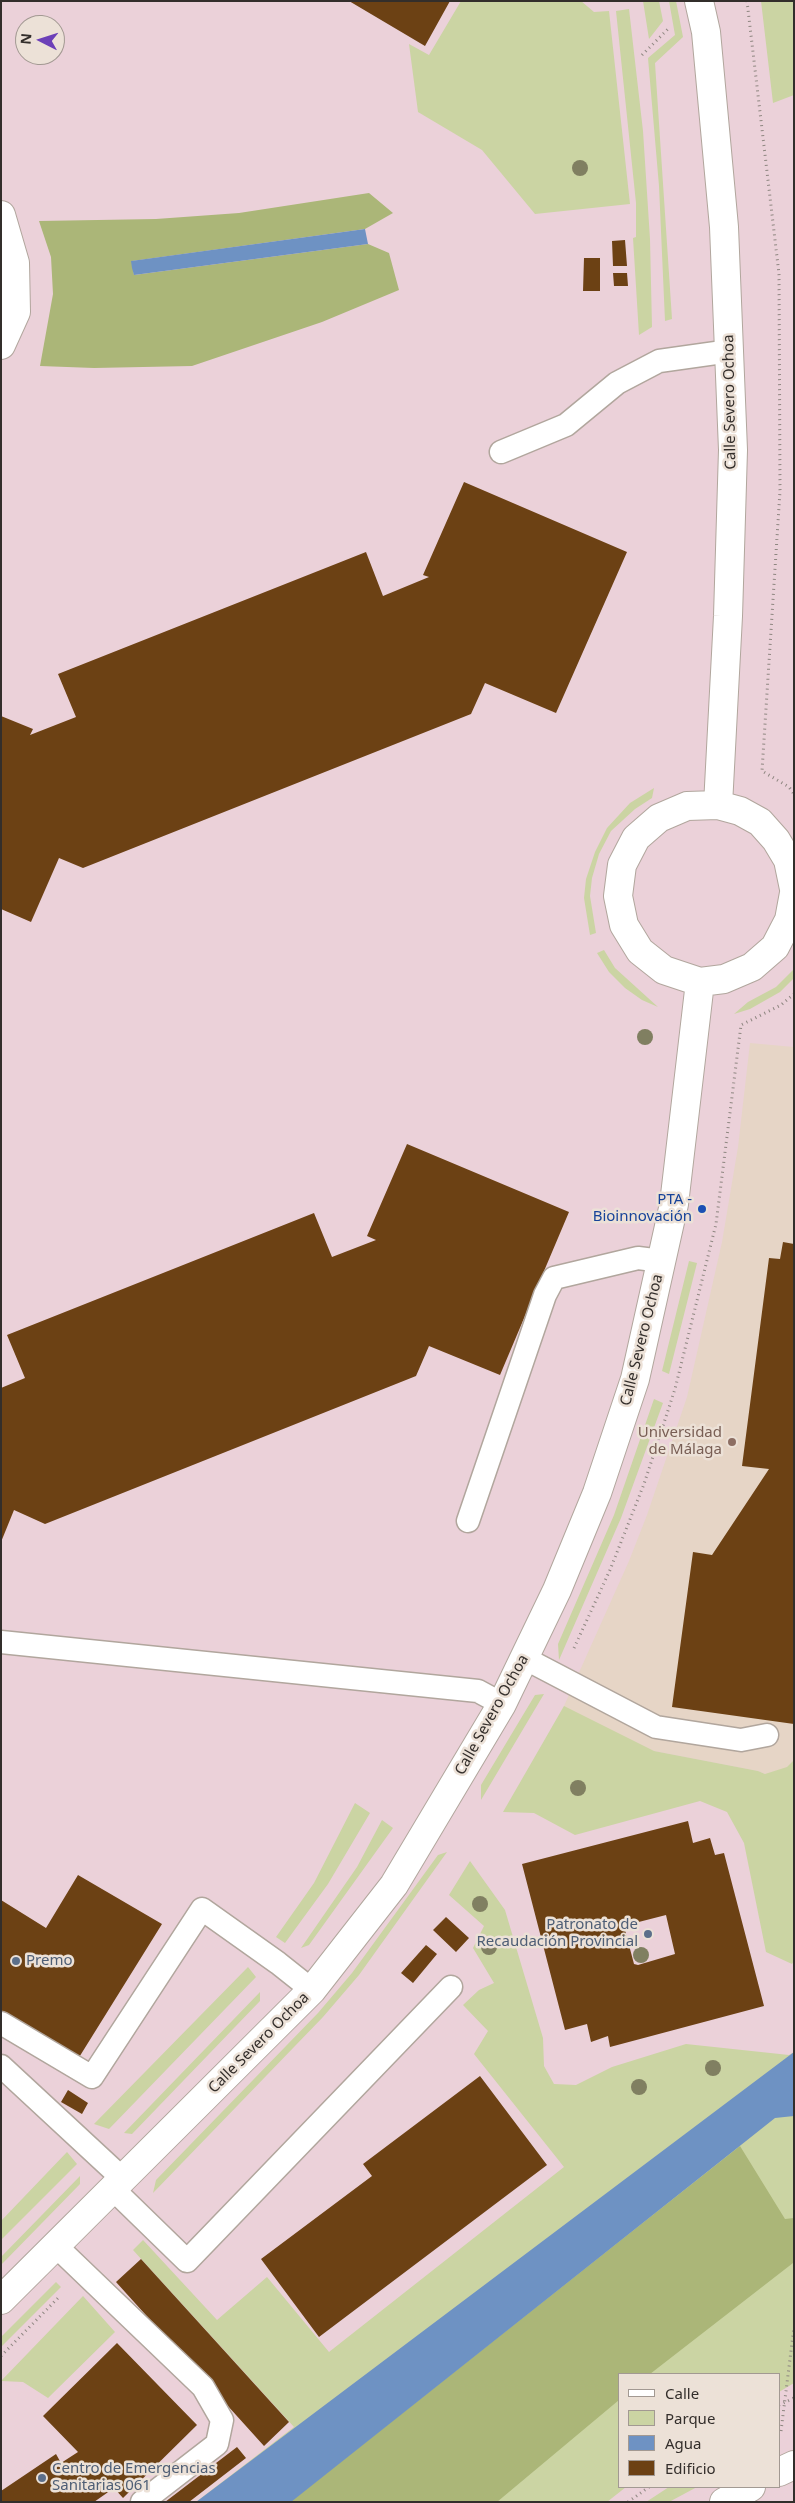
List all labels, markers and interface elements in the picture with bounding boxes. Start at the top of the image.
north arrow [15,15,65,65]
text: N [16,32,36,45]
street label: Calle Severo Ochoa [720,334,740,470]
place label: PTA - Bioinnovación [593,1191,692,1226]
marker: PTA - Bioinnovación [696,1203,708,1215]
street label: Calle Severo Ochoa [617,1272,667,1408]
place label: Universidad de Málaga [638,1424,722,1459]
marker: Universidad de Málaga [726,1436,738,1448]
street label: Calle Severo Ochoa [451,1652,533,1778]
place label: Patronato de Recaudación Provincial [477,1916,638,1951]
marker: Patronato de Recaudación Provincial [642,1928,654,1940]
place label: Premo [26,1952,73,1970]
marker: Premo [10,1955,22,1967]
street label: Calle Severo Ochoa [205,1989,313,2097]
legend [618,2373,780,2488]
text: Calle [665,2383,699,2403]
text: Parque [665,2408,715,2428]
text: Agua [665,2433,702,2453]
text: Edificio [665,2458,716,2478]
place label: Centro de Emergencias Sanitarias 061 [52,2460,216,2495]
marker: Centro de Emergencias Sanitarias 061 [36,2472,48,2484]

